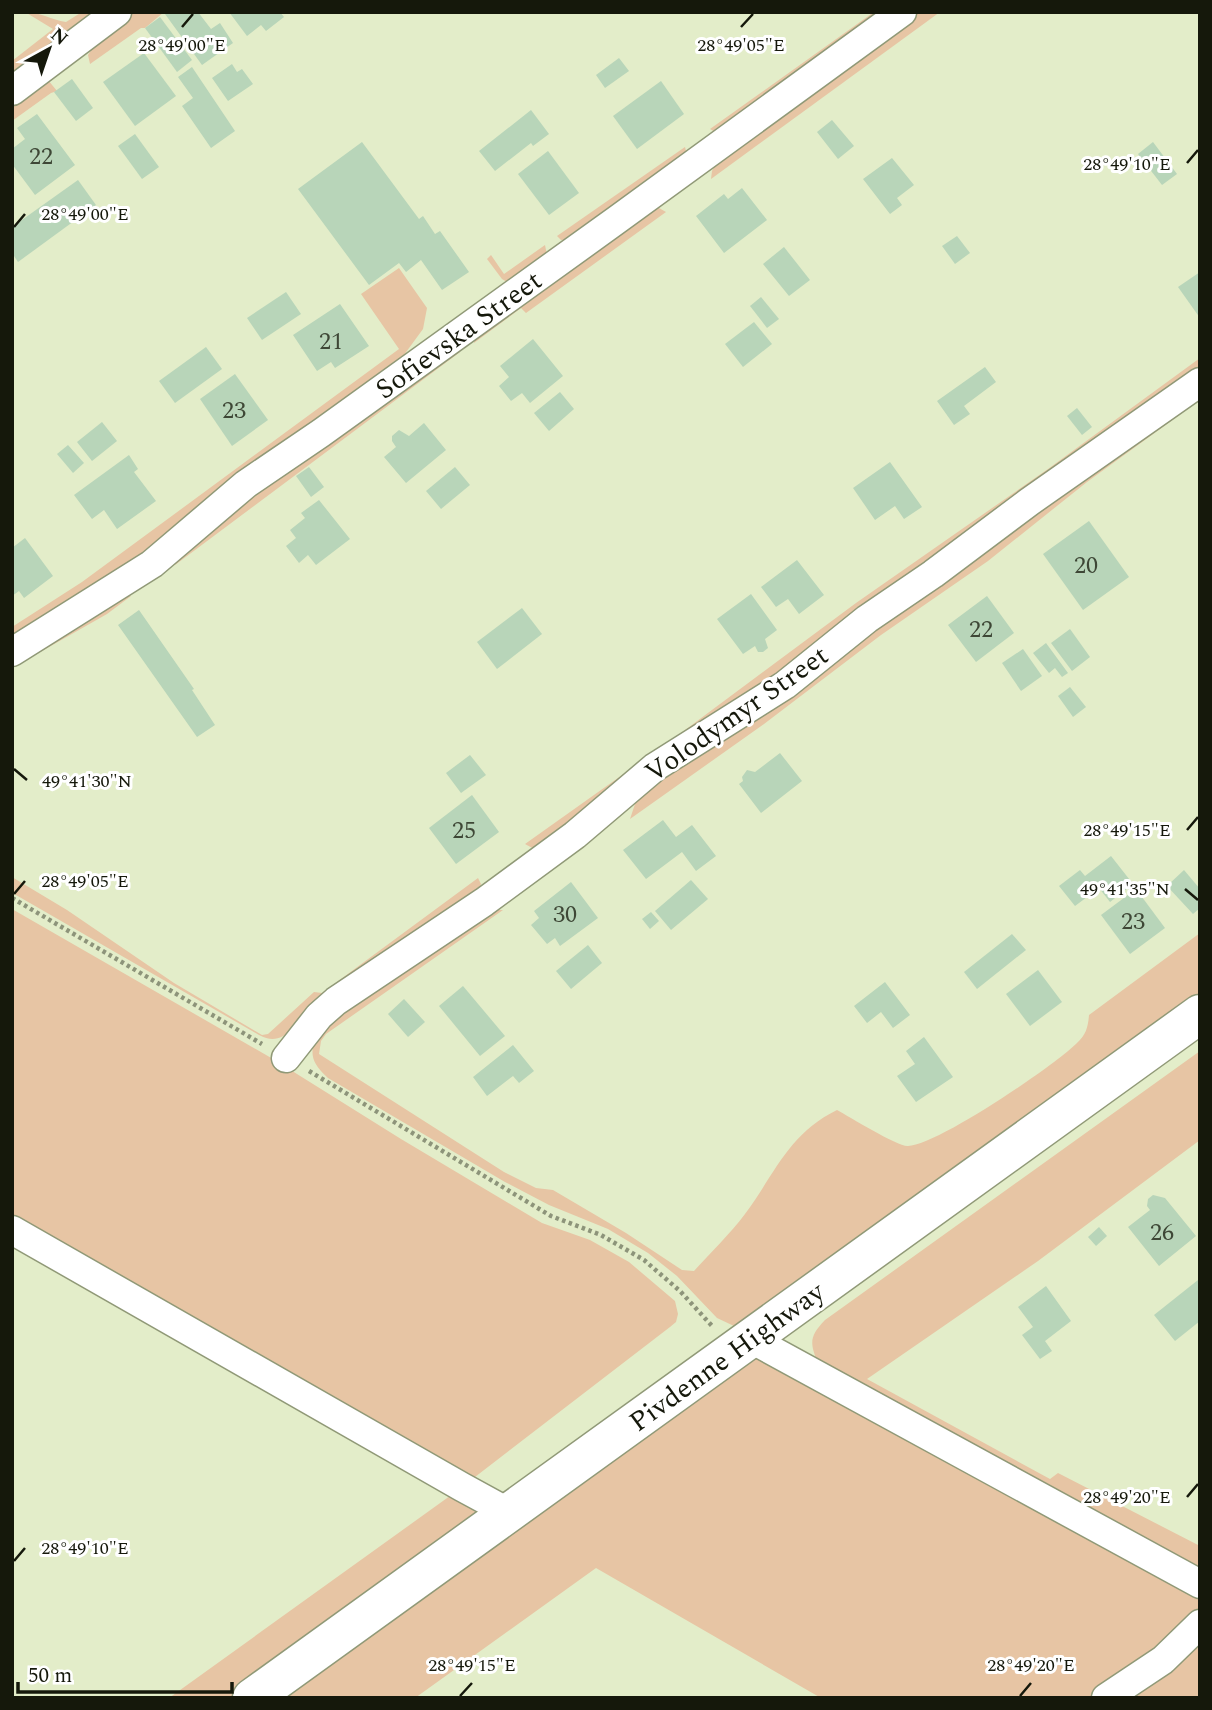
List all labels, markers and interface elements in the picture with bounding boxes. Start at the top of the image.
north arrow [14,14,84,84]
text: N [44,21,74,53]
text: 28°49'00"E [138,32,226,59]
text: 28°49'05"E [697,32,785,59]
house number: 22 [29,139,53,175]
text: 28°49'10"E [1083,151,1171,178]
text: 28°49'00"E [41,201,129,228]
street label: Sofievska Street [366,260,551,411]
house number: 21 [319,324,343,360]
house number: 23 [222,393,246,429]
house number: 20 [1074,548,1098,584]
house number: 22 [969,612,993,648]
street label: Volodymyr Street [636,635,838,794]
text: 49°41'30"N [42,768,132,795]
house number: 25 [452,813,476,849]
text: 28°49'15"E [1083,817,1171,844]
text: 28°49'05"E [41,868,129,895]
text: 49°41'35"N [1080,876,1170,903]
house number: 30 [553,897,577,933]
house number: 23 [1121,904,1145,940]
house number: 26 [1150,1215,1174,1251]
street label: Pivdenne Highway [620,1270,835,1443]
text: 28°49'20"E [1083,1484,1171,1511]
text: 28°49'10"E [41,1535,129,1562]
scale bar [18,1650,231,1694]
text: 28°49'15"E [428,1652,516,1679]
text: 28°49'20"E [987,1652,1075,1679]
text: 50 m [28,1660,72,1692]

